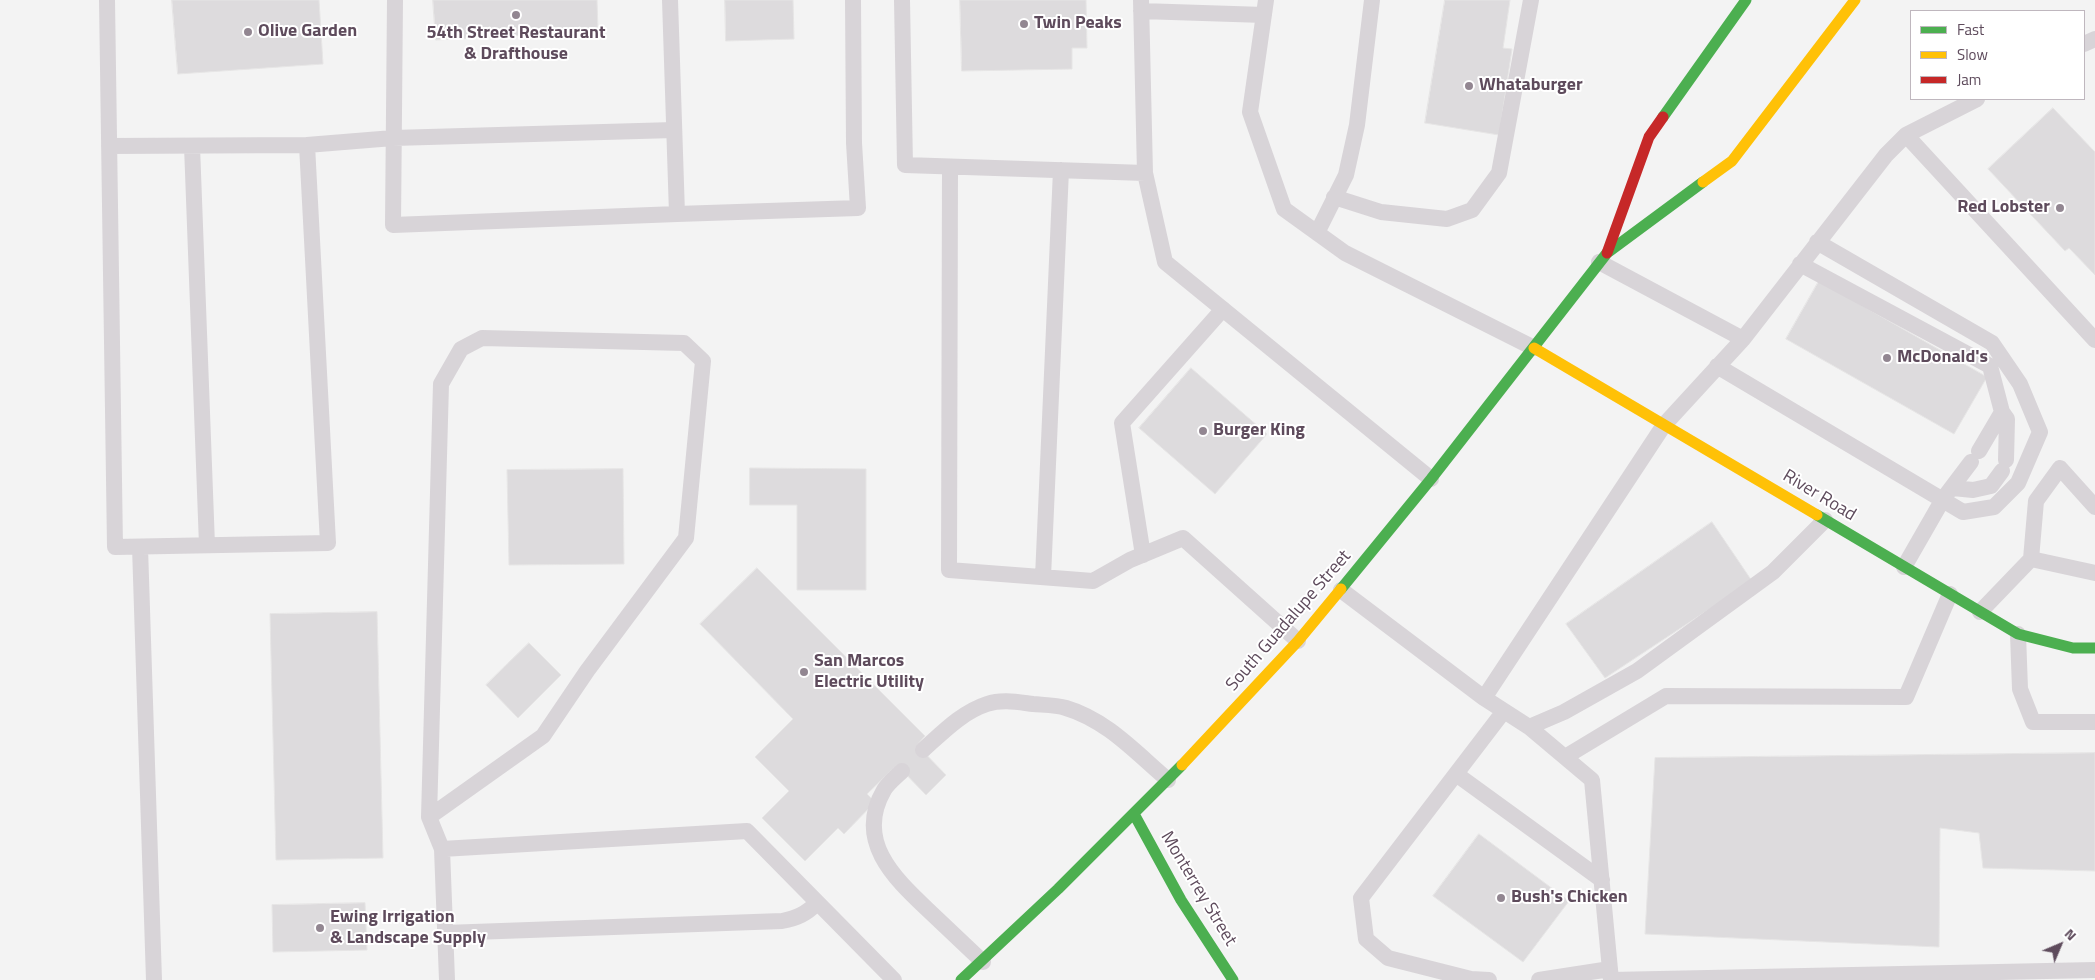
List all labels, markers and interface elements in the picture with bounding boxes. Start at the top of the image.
marker: 54th Street Restaurant & Drafthouse [510,9,522,21]
legend [1910,10,2085,100]
place label: Twin Peaks [1034,13,1122,35]
marker: Twin Peaks [1018,18,1030,30]
text: Fast [1957,18,1984,41]
place label: Olive Garden [258,21,357,43]
place label: 54th Street Restaurant & Drafthouse [426,23,606,66]
marker: Olive Garden [242,26,254,38]
text: Slow [1957,43,1988,66]
text: Jam [1957,68,1981,91]
place label: Whataburger [1479,75,1583,97]
marker: Whataburger [1463,80,1475,92]
place label: Red Lobster [1957,197,2050,219]
marker: Red Lobster [2054,202,2066,214]
place label: McDonald's [1897,347,1988,369]
marker: McDonald's [1881,352,1893,364]
place label: Burger King [1213,420,1305,442]
marker: Burger King [1197,425,1209,437]
street label: River Road [1778,466,1860,526]
street label: South Guadalupe Street [1222,546,1356,696]
place label: San Marcos Electric Utility [814,651,924,694]
marker: San Marcos Electric Utility [798,666,810,678]
street label: Monterrey Street [1155,828,1241,950]
place label: Bush's Chicken [1511,887,1628,909]
marker: Bush's Chicken [1495,892,1507,904]
place label: Ewing Irrigation & Landscape Supply [330,907,486,950]
north arrow [2035,920,2085,970]
marker: Ewing Irrigation & Landscape Supply [314,922,326,934]
text: N [2060,923,2082,945]

